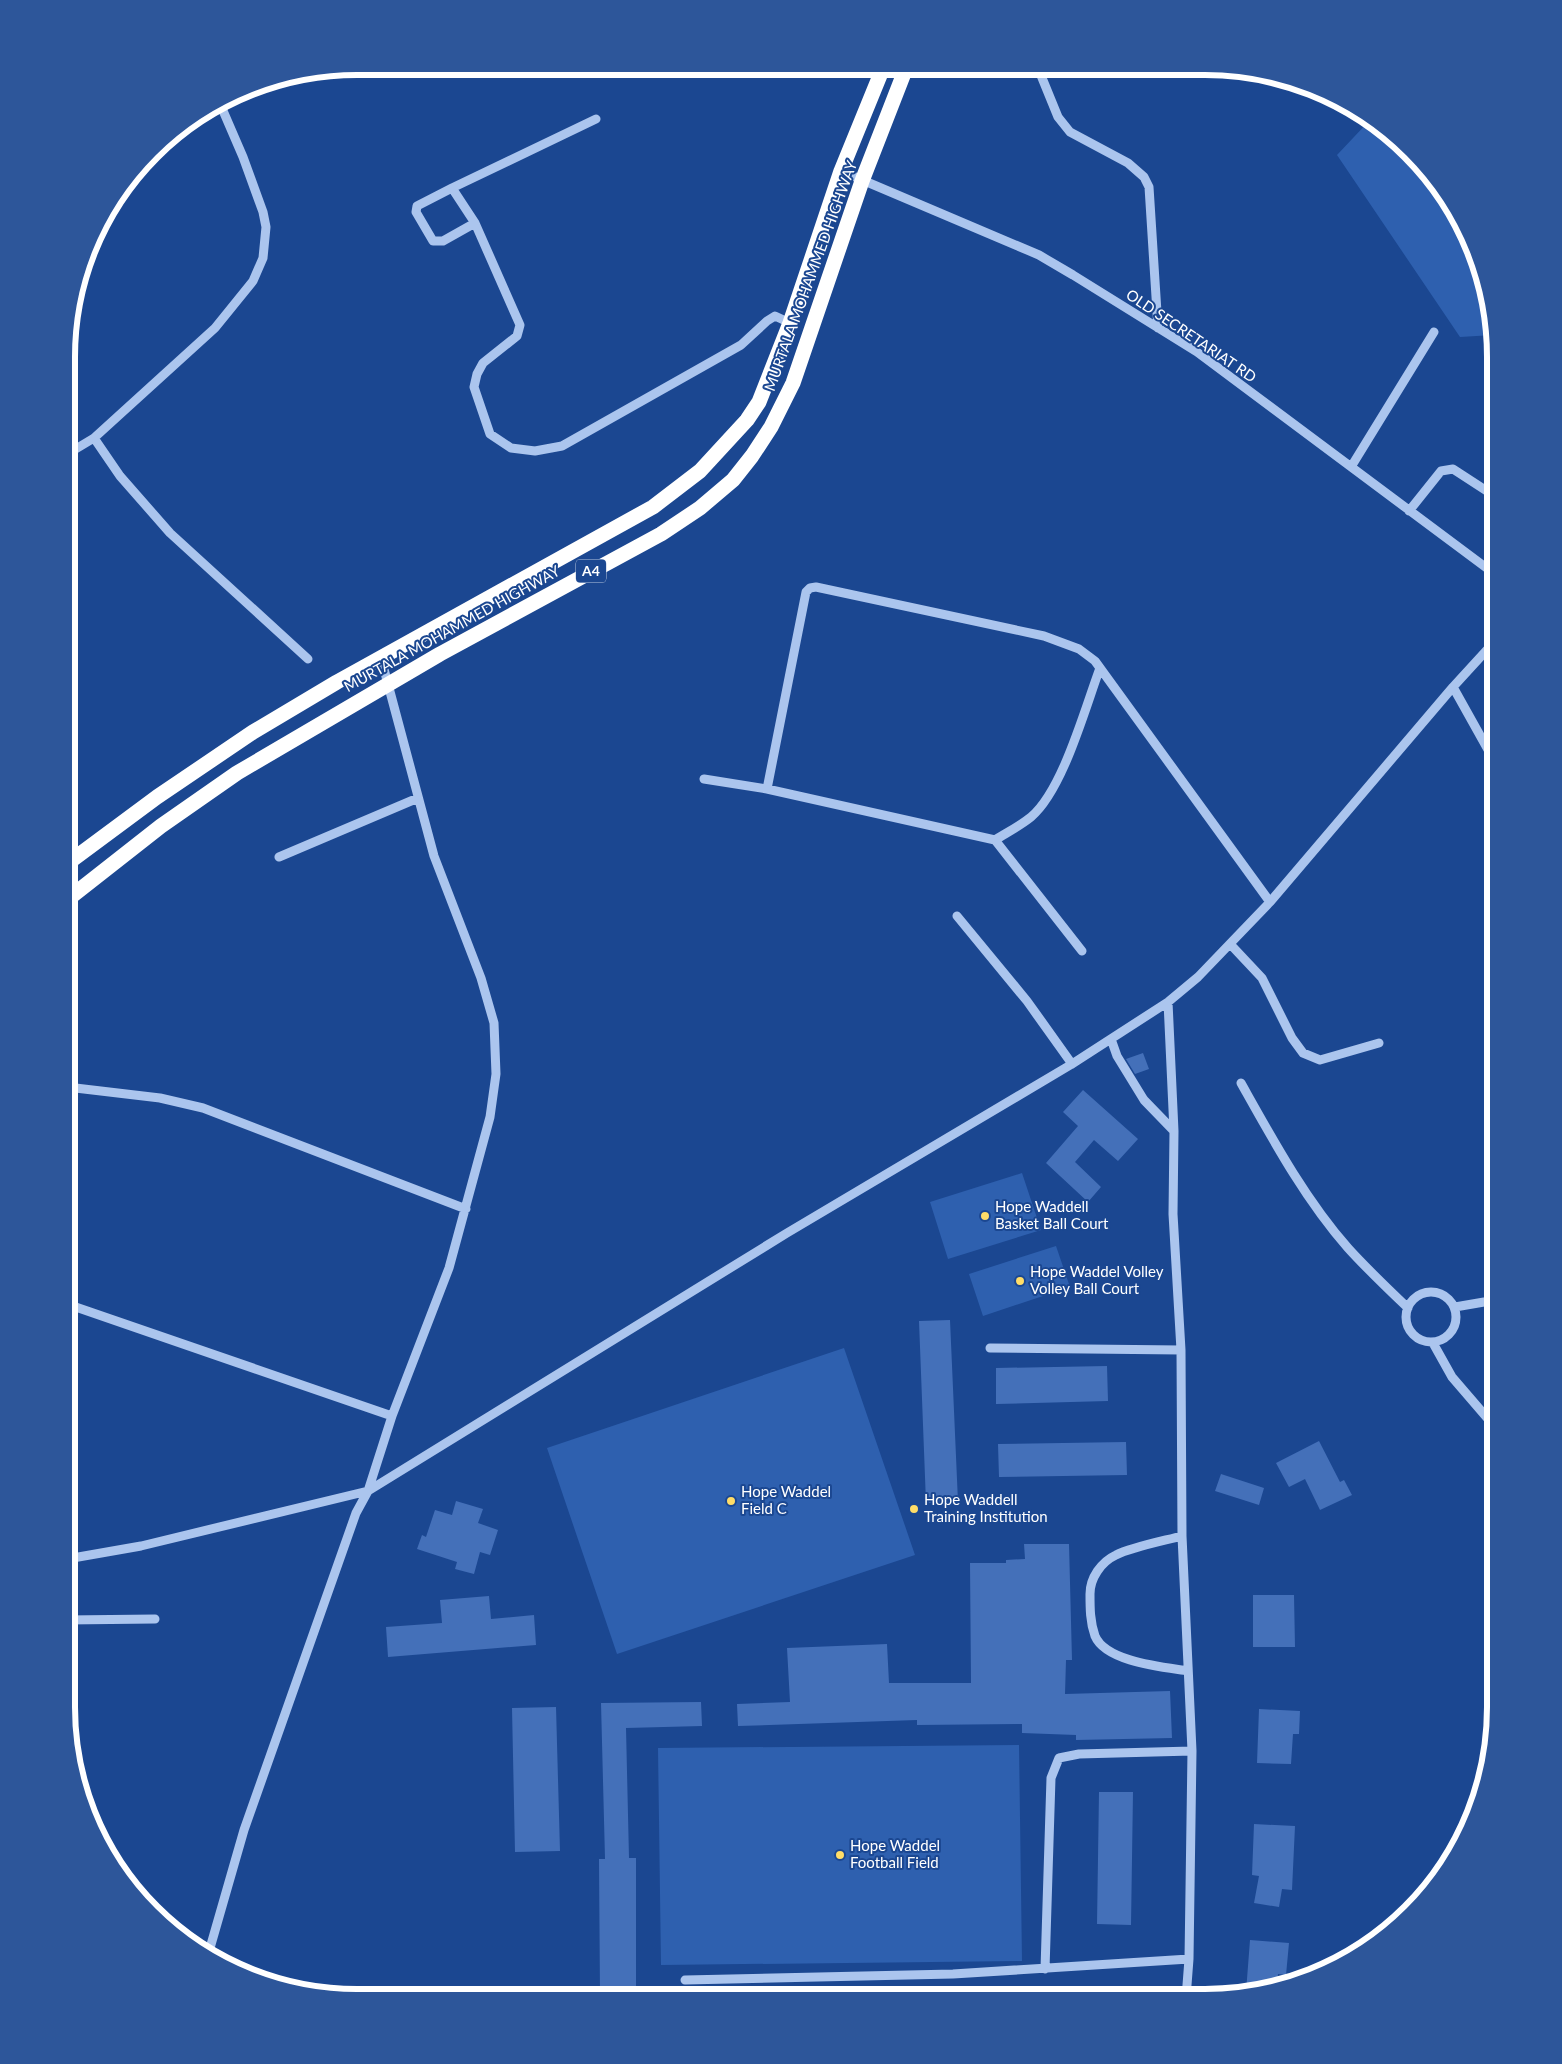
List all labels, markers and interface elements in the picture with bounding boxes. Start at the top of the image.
street label: MURTALA MOHAMMED HIGHWAY [760,157,860,393]
street label: OLD SECRETARIAT RD [1123,285,1260,386]
road number: A4 [576,560,606,582]
street label: MURTALA MOHAMMED HIGHWAY [340,561,563,695]
place label: Hope Waddell Basket Ball Court [995,1197,1109,1232]
marker: Hope Waddell Basket Ball Court [979,1210,991,1222]
place label: Hope Waddel Volley Volley Ball Court [1030,1262,1164,1297]
marker: Hope Waddel Volley Volley Ball Court [1014,1275,1026,1287]
place label: Hope Waddel Field C [741,1482,831,1517]
place label: Hope Waddell Training Institution [924,1490,1048,1525]
marker: Hope Waddel Field C [725,1495,737,1507]
marker: Hope Waddell Training Institution [908,1503,920,1515]
place label: Hope Waddel Football Field [850,1836,940,1871]
marker: Hope Waddel Football Field [834,1849,846,1861]

